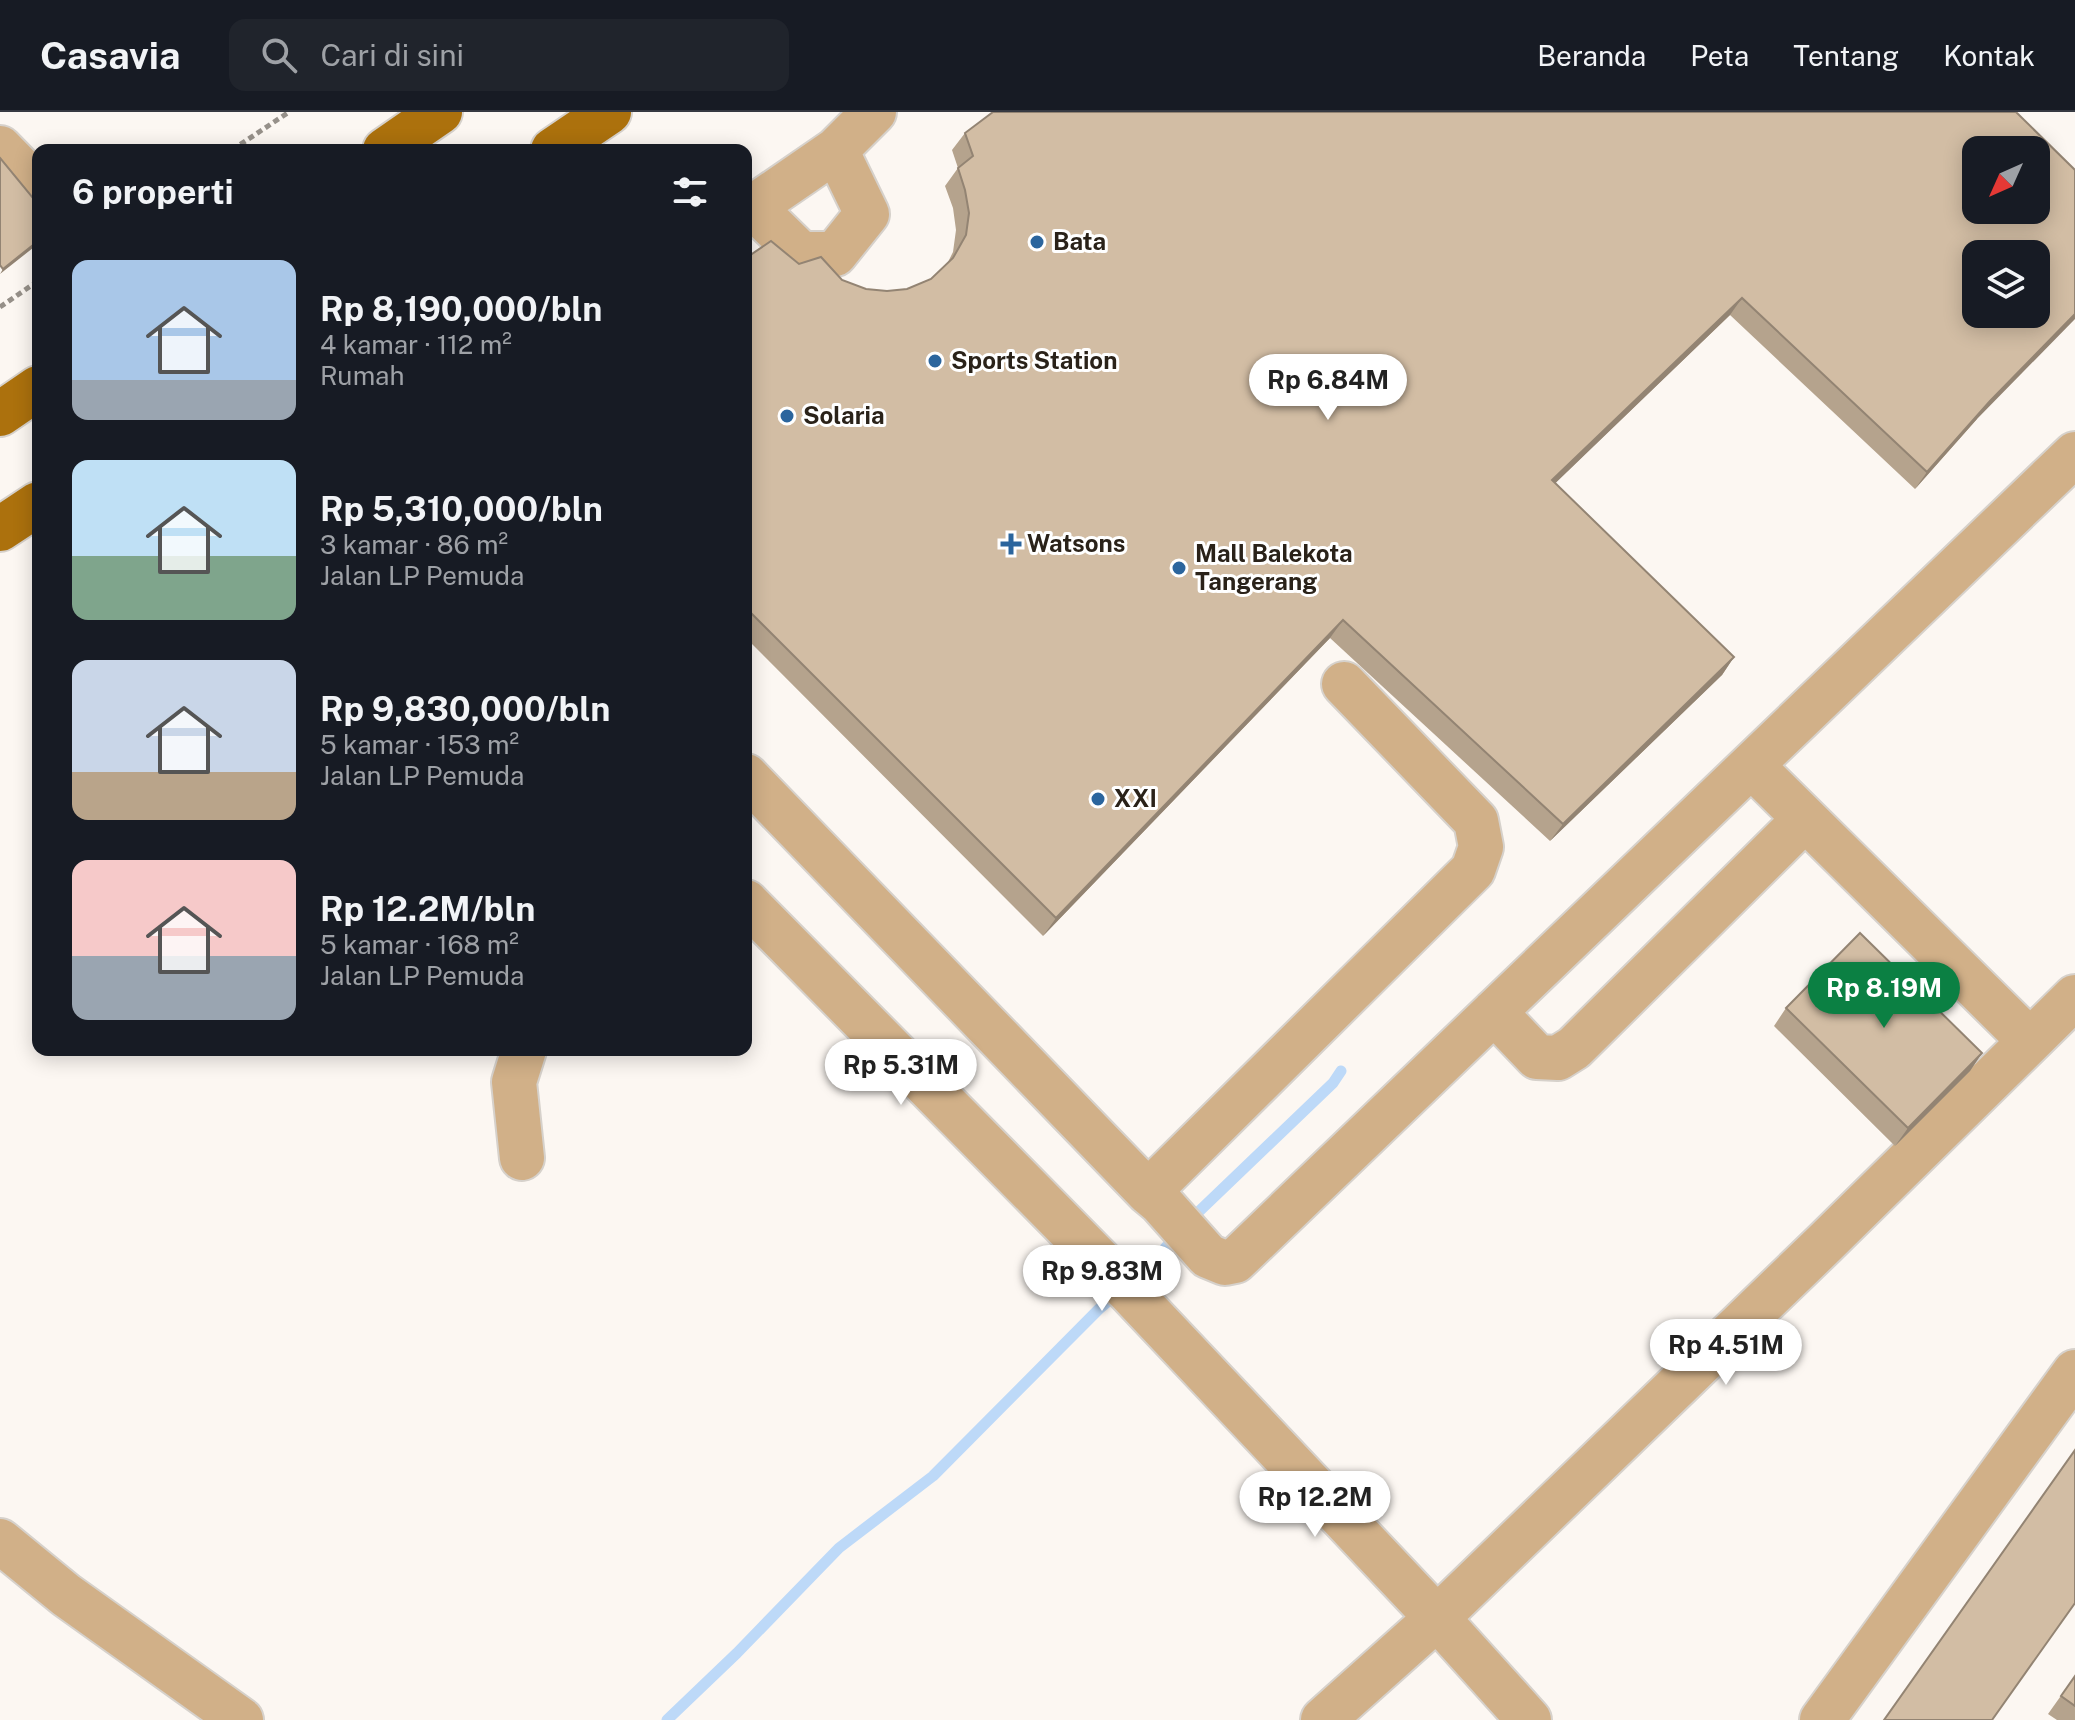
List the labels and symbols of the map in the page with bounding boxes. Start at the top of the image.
north arrow [1962,136,2050,224]
place label: Bata [1053,227,1106,255]
marker: Bata [1028,233,1046,251]
place label: Sports Station [951,346,1117,374]
marker: Sports Station [926,352,944,370]
pin: Rp 6.84M [1245,354,1411,422]
place label: Solaria [803,401,885,429]
marker: Solaria [778,407,796,425]
place label: Watsons [1027,529,1125,557]
marker: Watsons [1002,535,1020,553]
place label: Mall Balekota Tangerang [1195,539,1353,595]
marker: Mall Balekota Tangerang [1170,559,1188,577]
place label: XXI [1114,784,1157,812]
marker: XXI [1089,790,1107,808]
pin: Rp 8.19M [1801,962,1967,1030]
pin: Rp 5.31M [818,1039,984,1107]
pin: Rp 9.83M [1019,1245,1185,1313]
pin: Rp 4.51M [1643,1319,1809,1387]
pin: Rp 12.2M [1232,1471,1398,1539]

